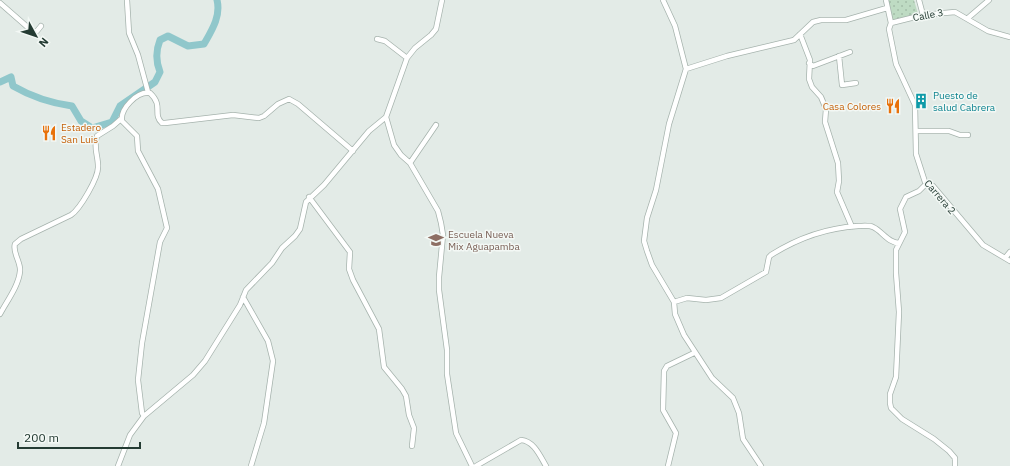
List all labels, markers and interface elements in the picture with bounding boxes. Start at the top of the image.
street label: Calle 3 [912,6,944,24]
north arrow [16,16,56,56]
text: N [36,35,52,50]
place label: Puesto de salud Cabrera [933,89,996,114]
building icon: Puesto de salud Cabrera [912,92,930,110]
restaurant icon: Casa Colores [884,97,902,115]
place label: Casa Colores [823,100,881,113]
place label: Estadero San Luis [61,121,101,146]
restaurant icon: Estadero San Luis [40,124,58,142]
street label: Carrera 2 [921,177,959,217]
place label: Escuela Nueva Mix Aguapamba [448,228,520,253]
school or university icon: Escuela Nueva Mix Aguapamba [427,231,445,249]
scale bar [18,424,140,450]
text: 200 m [24,430,59,445]

